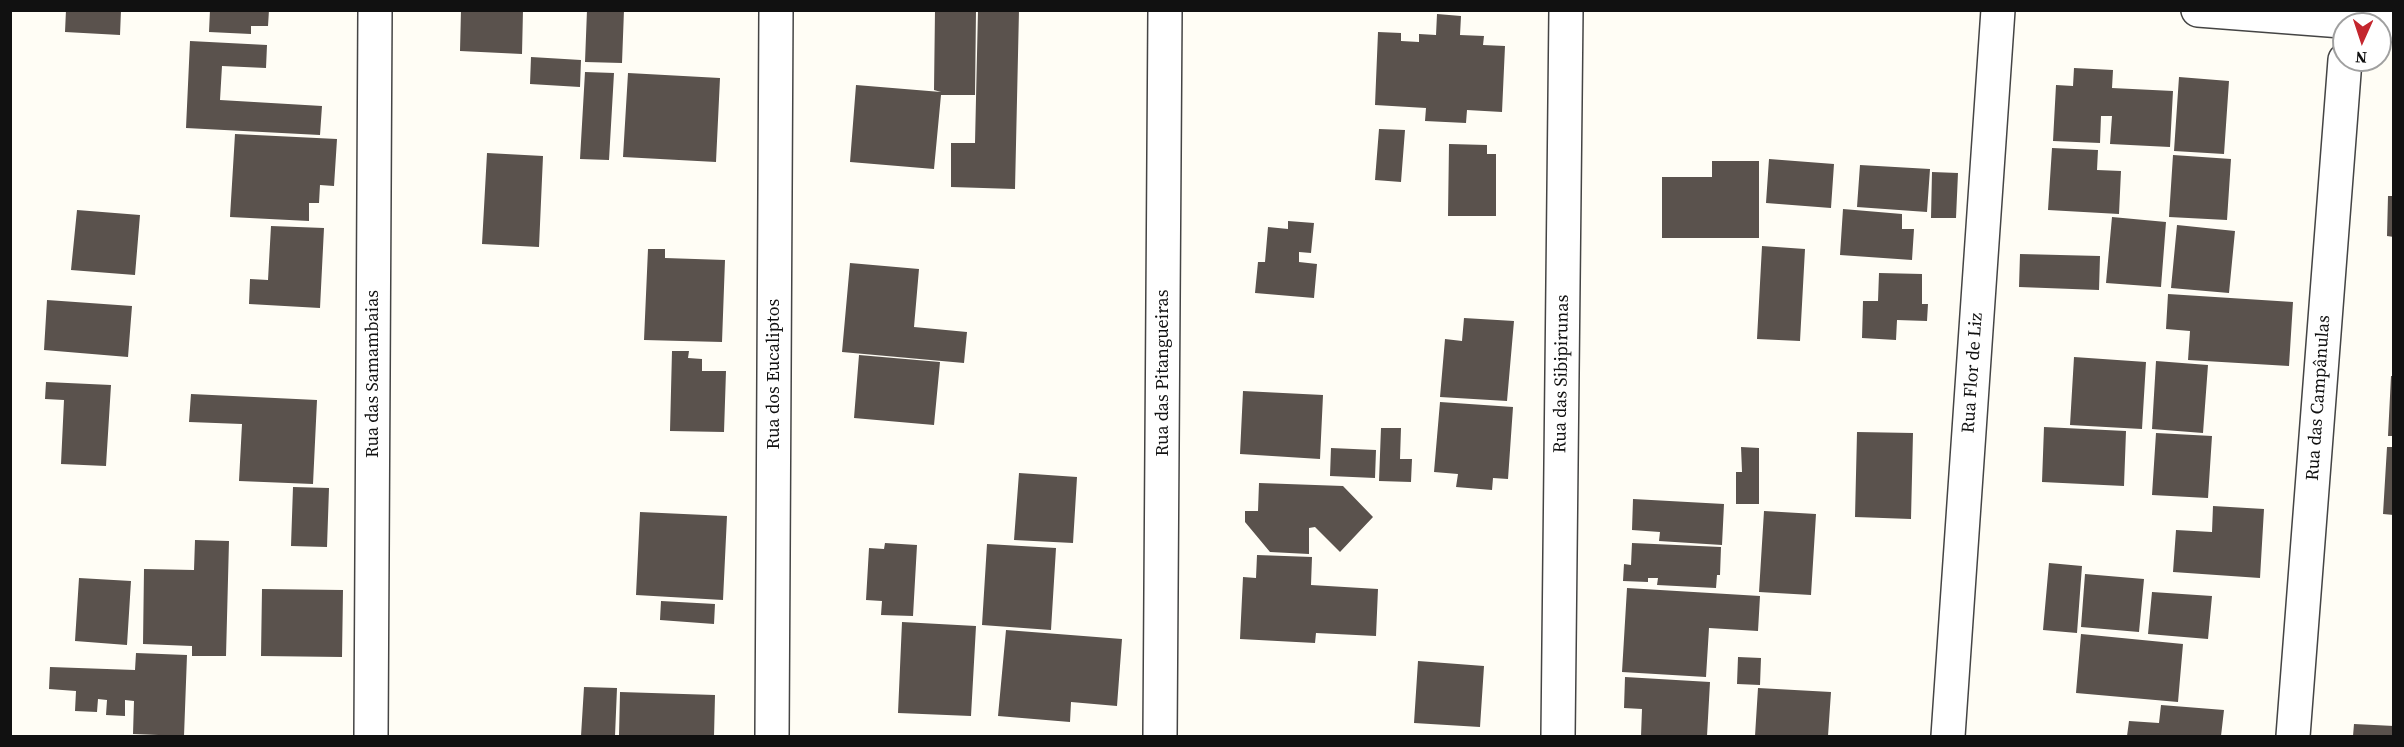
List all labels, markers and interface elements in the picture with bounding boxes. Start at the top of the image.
north arrow [2332,12,2392,72]
text: N [2355,47,2368,69]
street label: Rua das Pitangueiras [1152,289,1174,457]
street label: Rua das Samambaias [362,290,384,458]
street label: Rua das Sibipirunas [1550,295,1574,453]
street label: Rua dos Eucaliptos [763,299,785,449]
street label: Rua Flor de Liz [1958,312,1988,434]
street label: Rua das Campânulas [2302,314,2336,482]

